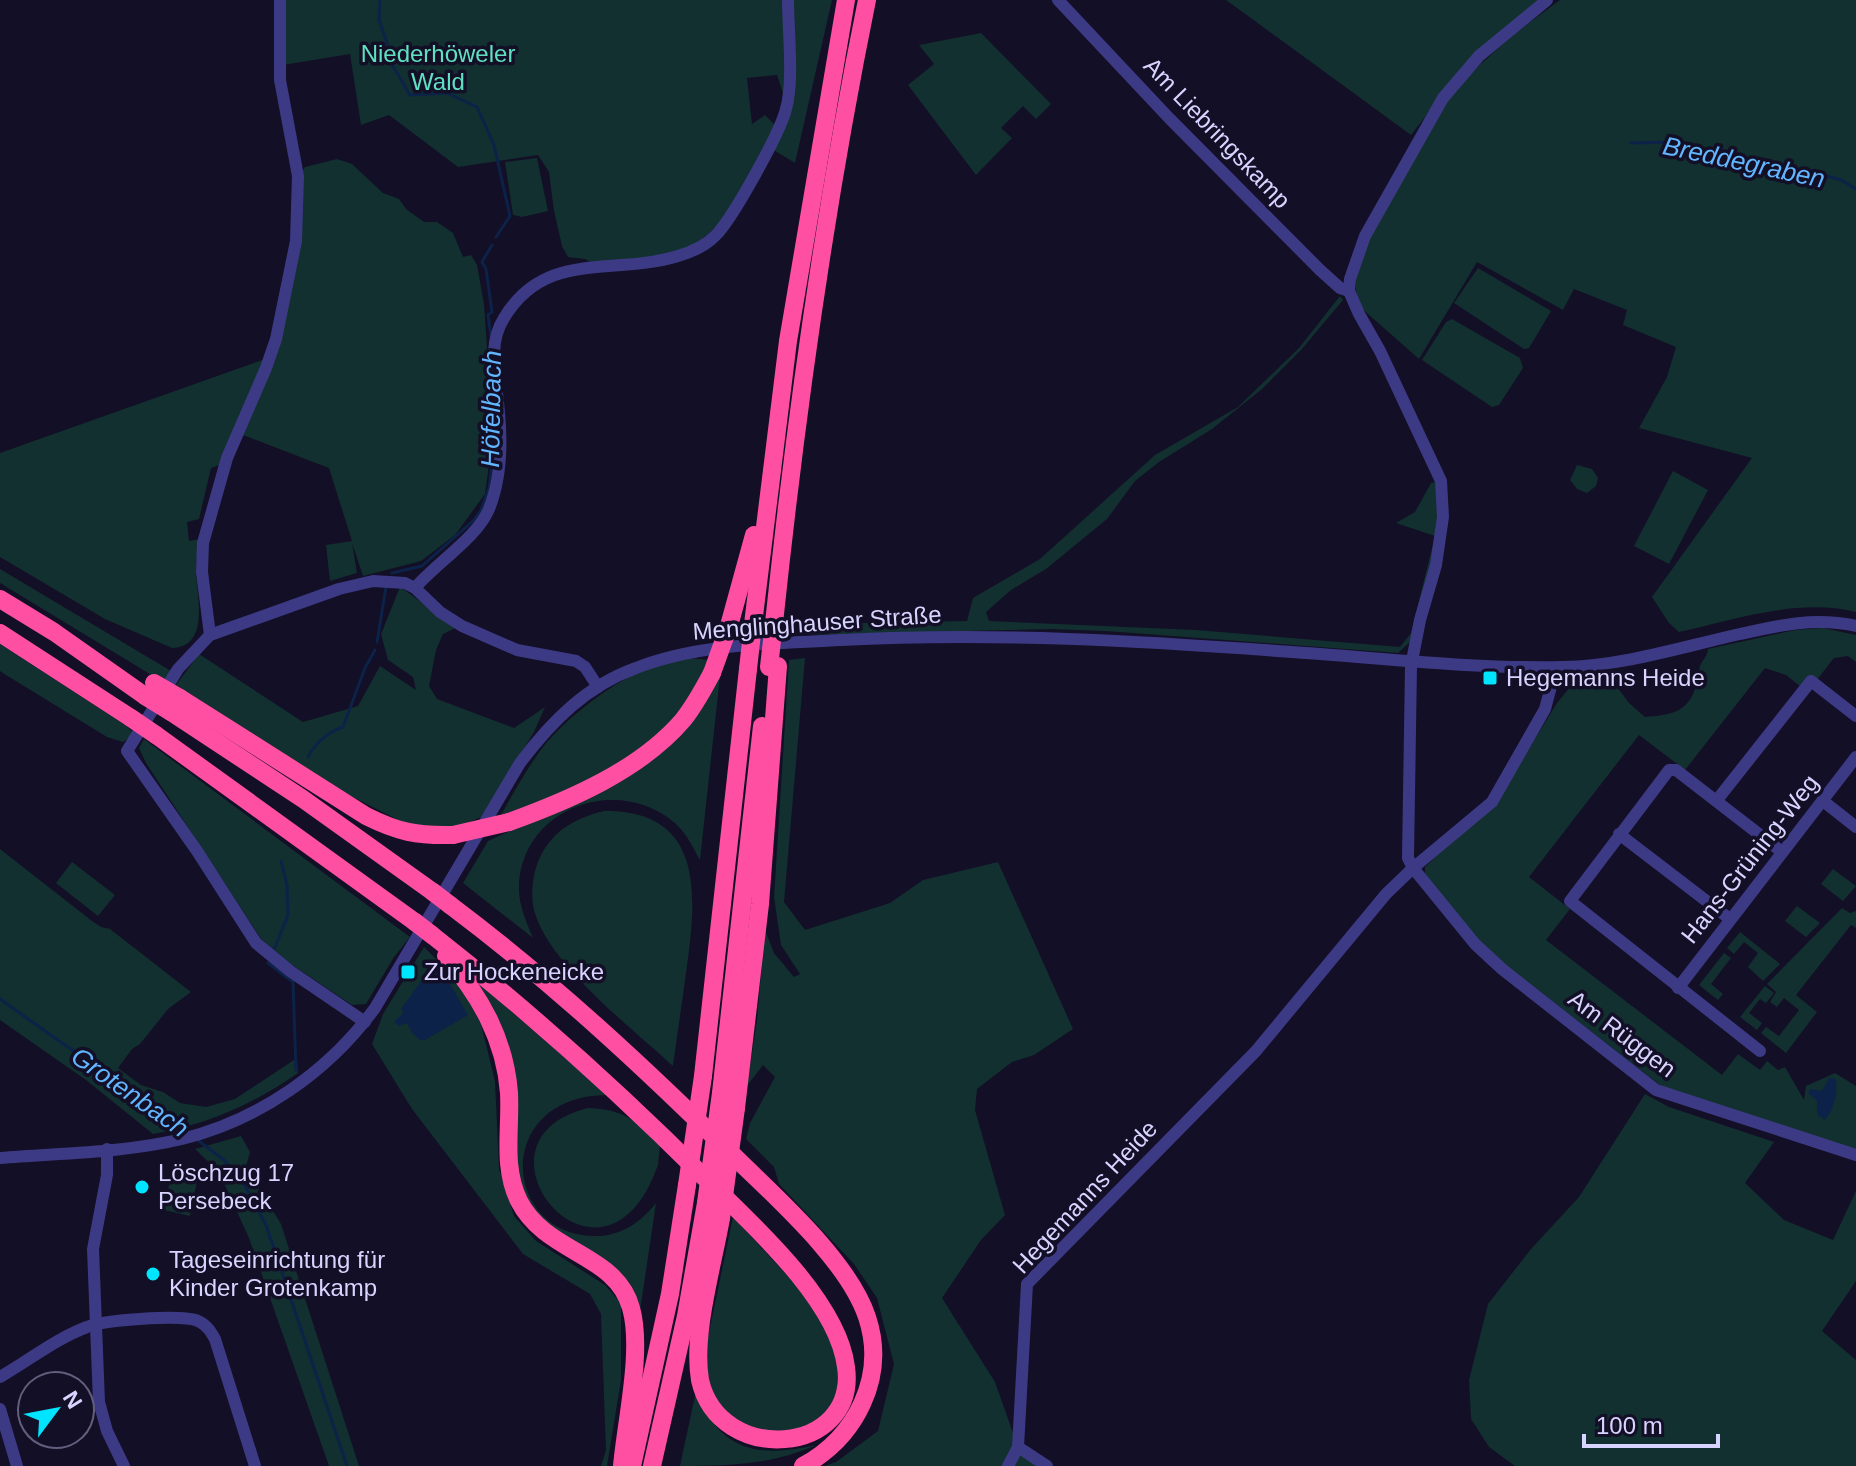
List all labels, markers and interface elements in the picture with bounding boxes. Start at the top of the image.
park label: Niederhöweler Wald [361,40,515,95]
street label: Am Liebringskamp [1139,52,1296,214]
water label: Breddegraben [1660,130,1828,194]
water label: Höfelbach [475,350,507,468]
street label: Menglinghauser Straße [692,600,942,645]
place label: Hegemanns Heide [1506,664,1705,691]
marker: Hegemanns Heide [1481,669,1499,687]
street label: Hans-Grüning-Weg [1675,769,1824,948]
place label: Zur Hockeneicke [424,958,604,985]
marker: Zur Hockeneicke [399,963,417,981]
street label: Am Rüggen [1564,985,1681,1083]
water label: Grotenbach [66,1041,194,1143]
street label: Hegemanns Heide [1007,1115,1162,1279]
place label: Löschzug 17 Persebeck [158,1159,294,1214]
marker: Löschzug 17 Persebeck [133,1178,151,1196]
place label: Tageseinrichtung für Kinder Grotenkamp [169,1246,385,1301]
marker: Tageseinrichtung für Kinder Grotenkamp [144,1265,162,1283]
north arrow [16,1370,96,1450]
text: N [58,1386,87,1413]
scale bar [1584,1398,1718,1448]
text: 100 m [1596,1412,1663,1439]

